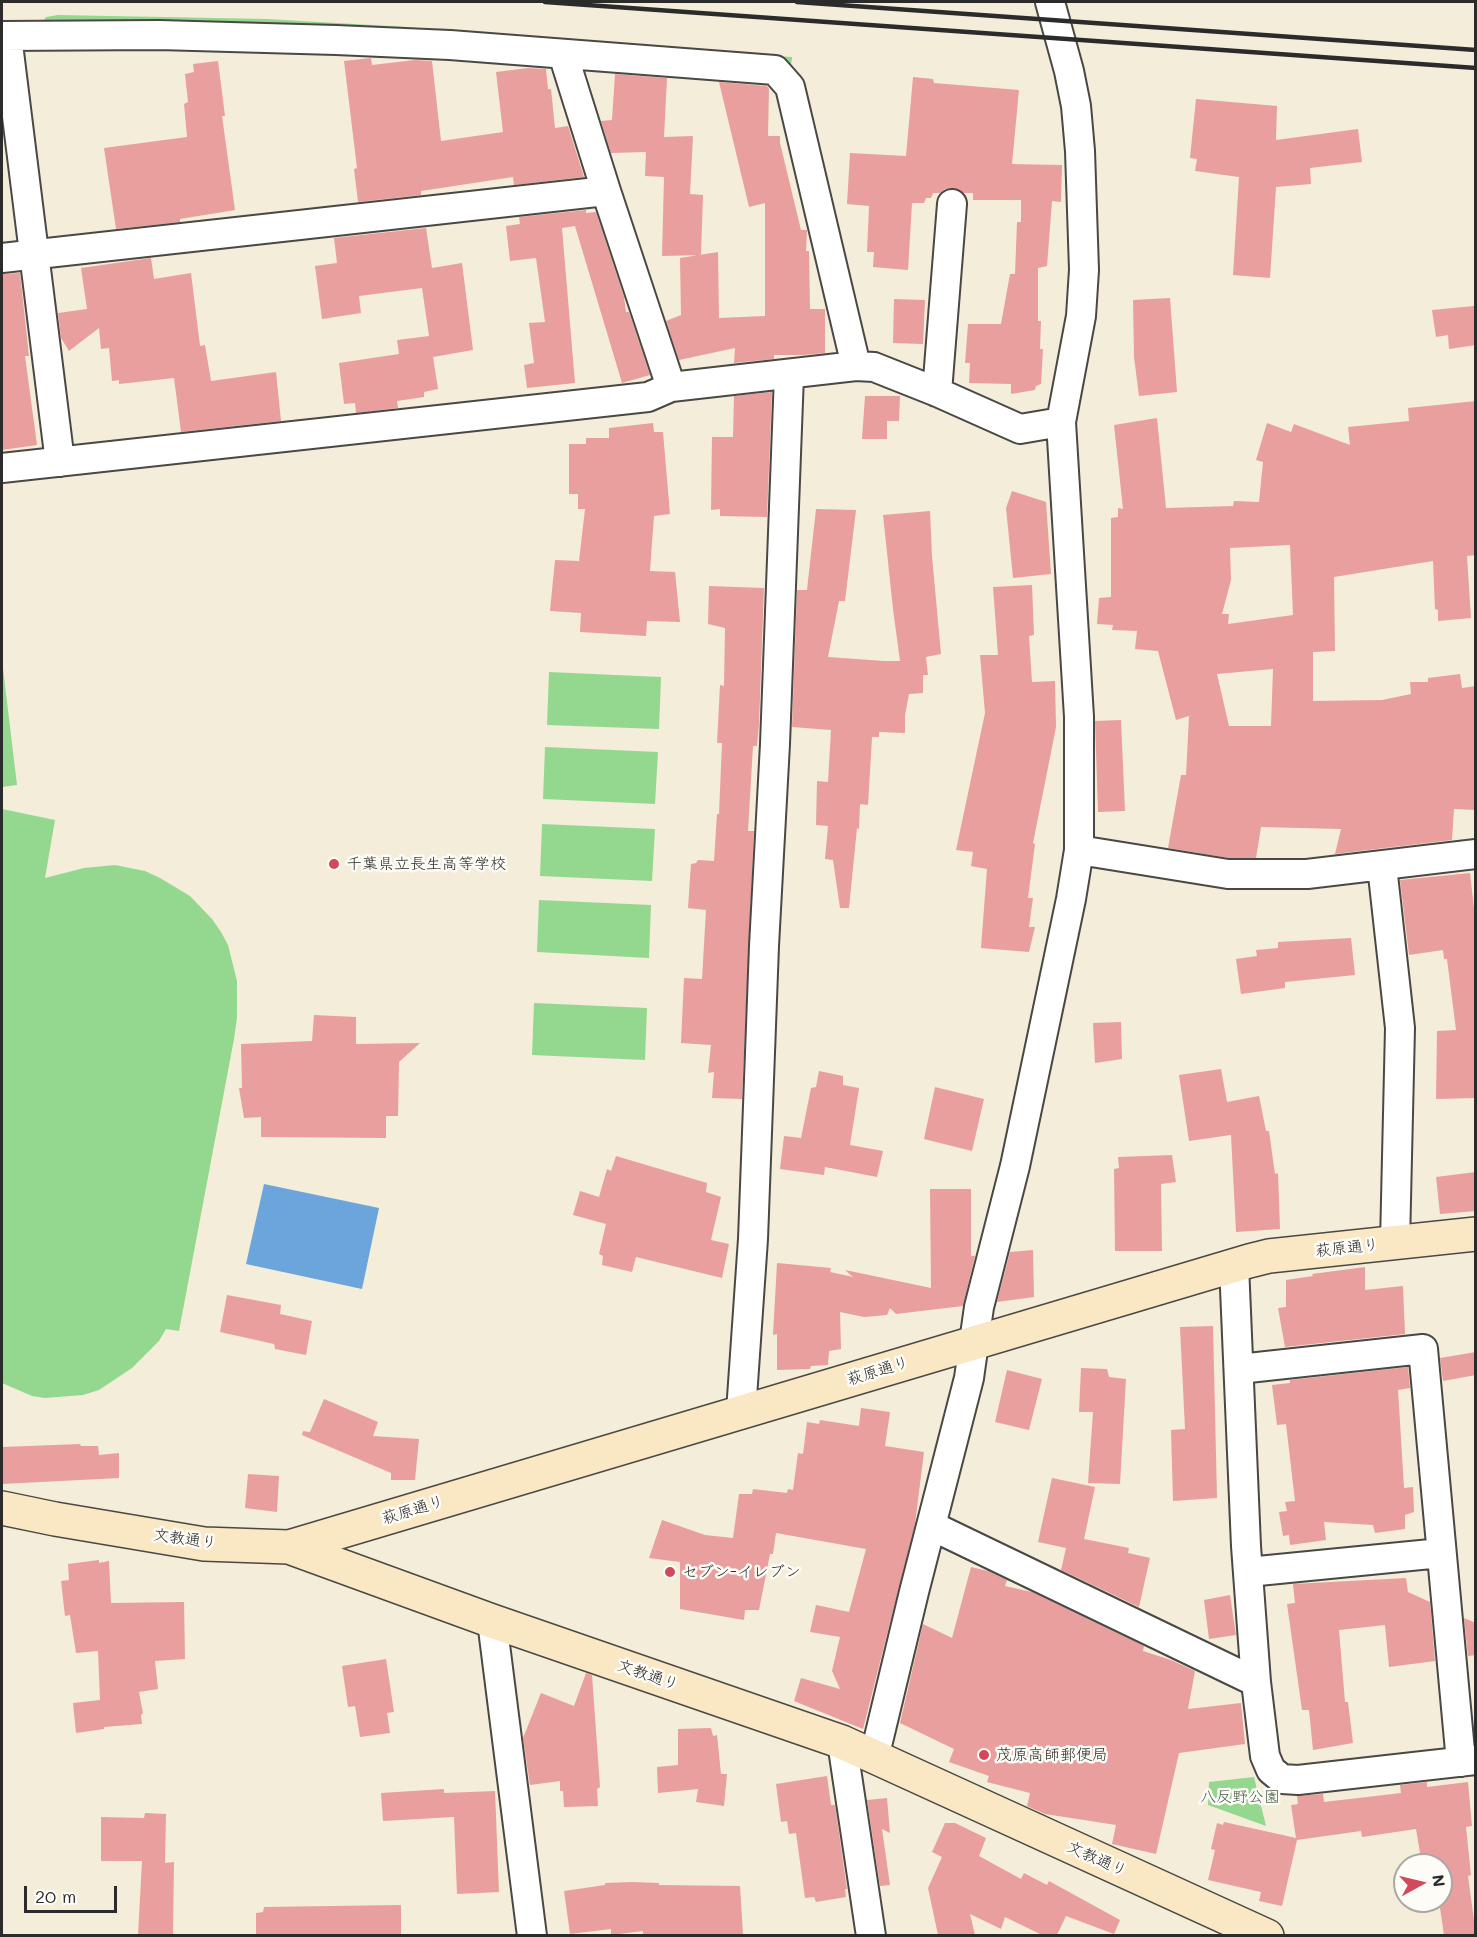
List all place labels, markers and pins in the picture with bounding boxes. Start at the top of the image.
place label: 千葉県立長生高等学校 [346,854,506,874]
marker: 千葉県立長生高等学校 [327,857,341,871]
place label: セブン-イレブン [682,1562,801,1582]
marker: セブン-イレブン [663,1565,677,1579]
place label: 茂原高師郵便局 [996,1745,1108,1765]
marker: 茂原高師郵便局 [977,1748,991,1762]

